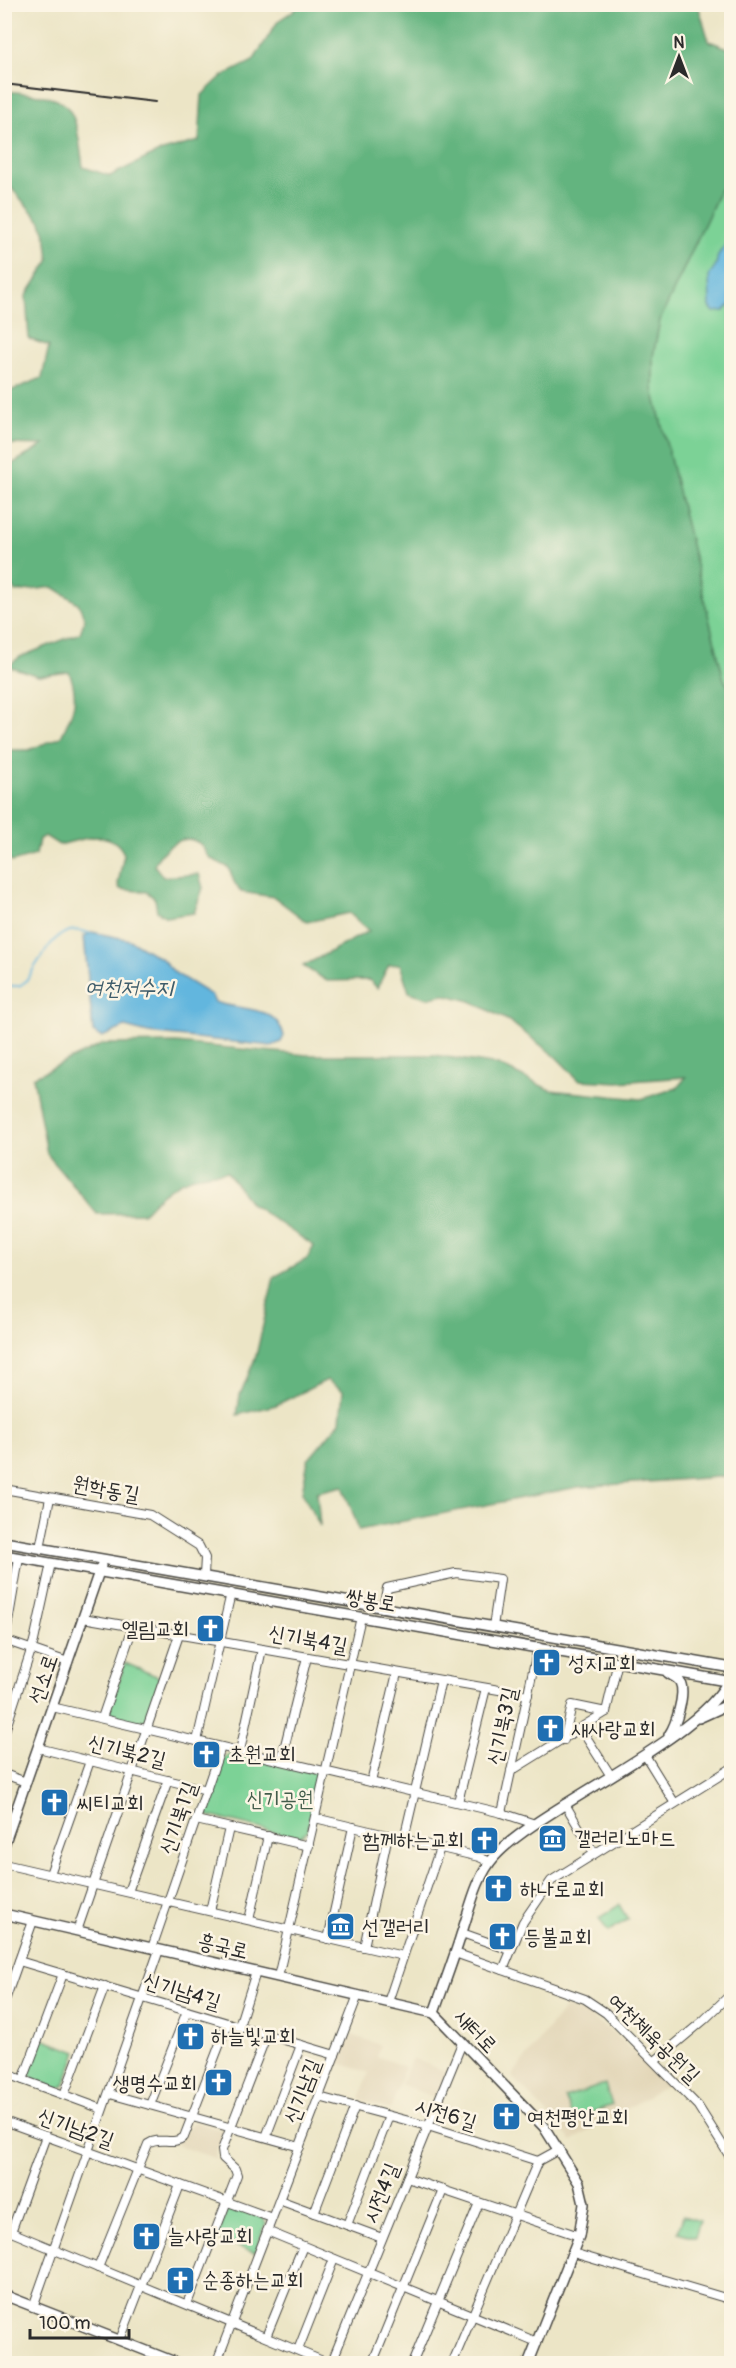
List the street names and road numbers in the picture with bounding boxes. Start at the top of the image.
street label: 원학동길 [70,1470,142,1509]
street label: 쌍봉로 [344,1583,398,1618]
street label: 신기북4길 [266,1619,350,1660]
street label: 선소로 [22,1651,64,1708]
street label: 신기북3길 [481,1684,524,1768]
street label: 신기북2길 [85,1729,169,1774]
street label: 신기북1길 [153,1778,204,1858]
street label: 흥국로 [195,1928,251,1965]
street label: 신기남4길 [140,1967,224,2016]
street label: 여천체육공원길 [602,1988,706,2089]
street label: 새터로 [448,2004,503,2059]
street label: 신기남길 [278,2055,327,2128]
street label: 시전6길 [412,2092,480,2137]
street label: 신기남2길 [34,2102,118,2155]
street label: 시전4길 [357,2159,406,2227]

